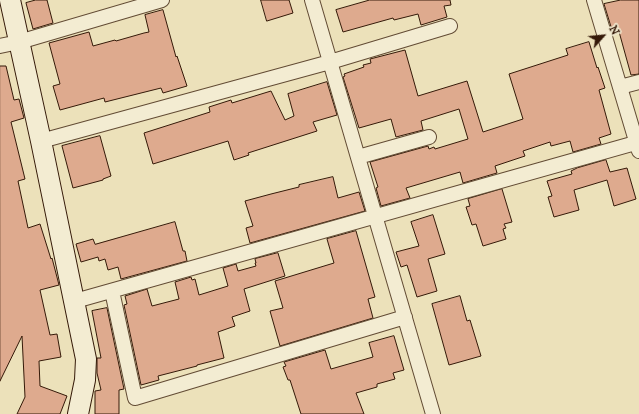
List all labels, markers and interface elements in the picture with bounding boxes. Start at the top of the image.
north arrow [583,16,623,56]
text: N [605,23,622,38]

